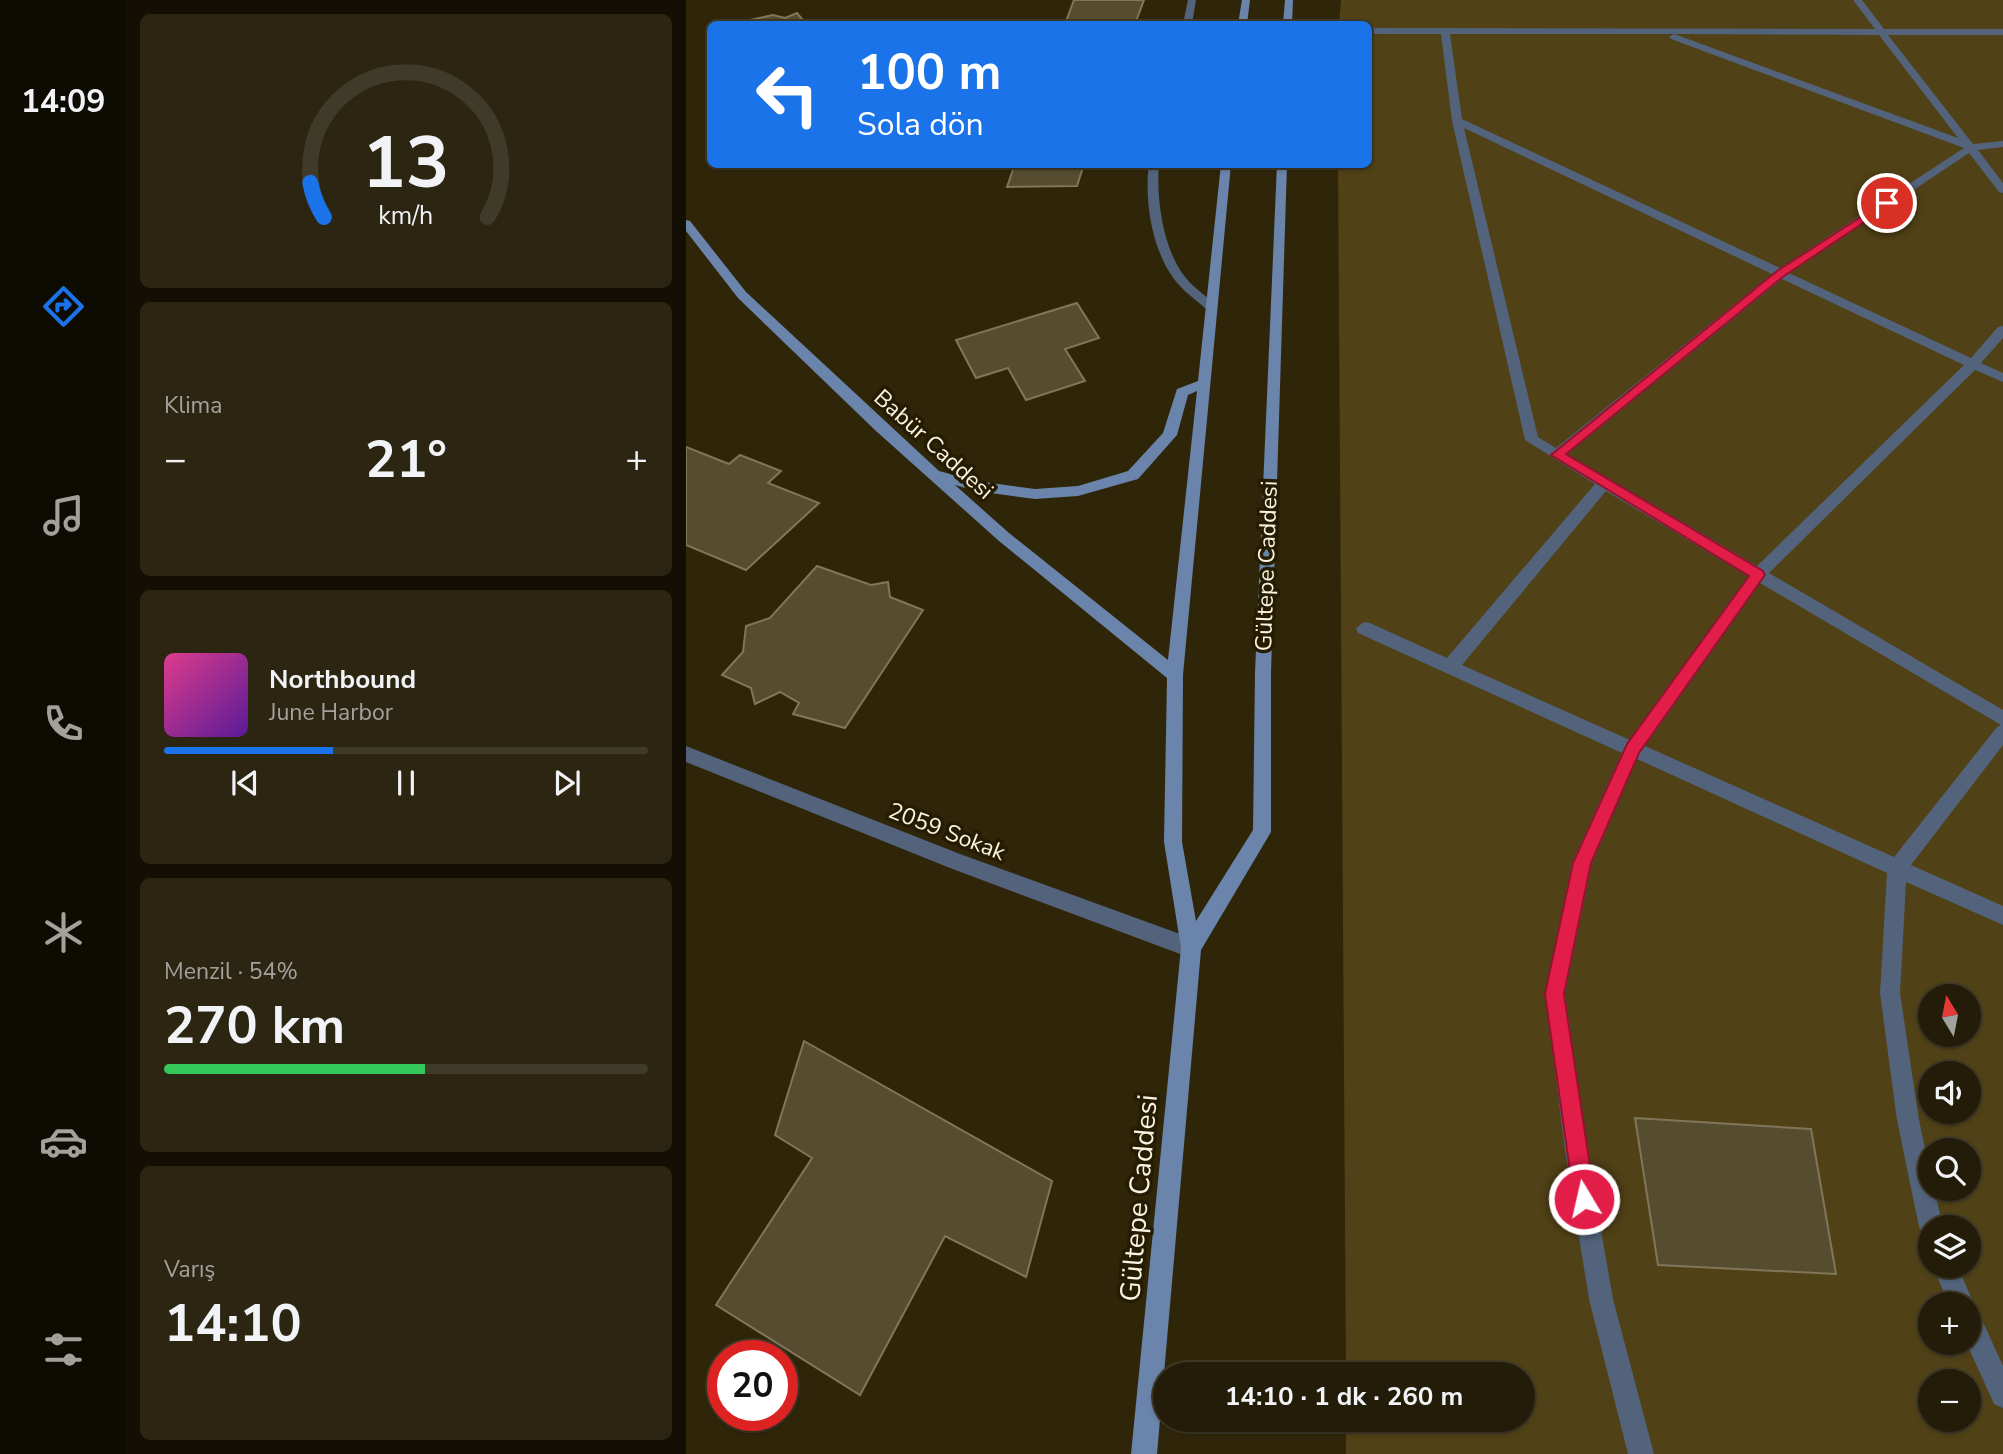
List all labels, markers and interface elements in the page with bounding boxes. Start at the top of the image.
text: 100 m [857,39,1001,106]
icon: left [742,49,833,140]
text: 14:09 [21,80,105,123]
text: Sola dön [857,103,984,146]
text: 13 [362,113,450,213]
pin [1857,173,1917,233]
icon: arrive [1868,184,1906,222]
text: km/h [378,199,434,233]
icon: directions [39,282,88,331]
street label: Babür Caddesi [867,382,1000,506]
text: Klima [164,390,222,421]
text: 21° [365,424,447,495]
text: − [164,434,187,485]
text: + [625,434,648,485]
street label: Gültepe Caddesi [1248,480,1285,652]
icon: music [39,491,88,540]
text: Northbound [269,662,416,697]
text: June Harbor [269,697,393,728]
icon: phone [39,699,88,748]
icon: previous [226,764,264,802]
icon: pause [387,764,425,802]
icon: next [548,764,586,802]
street label: 2059 Sokak [884,795,1010,868]
icon: climate [39,908,88,957]
text: Menzil · 54% [164,956,298,987]
north arrow [1918,984,1981,1046]
map controls [1918,984,1981,1432]
text: 270 km [164,990,345,1061]
button: sound [1918,1061,1981,1124]
street label: Gültepe Caddesi [1111,1093,1167,1303]
icon: car [39,1117,88,1166]
button: search [1918,1138,1981,1201]
position arrow [1547,1162,1621,1236]
button: layers [1918,1215,1981,1278]
text: Varış [164,1254,215,1285]
text: 14:10 [164,1288,302,1359]
button: + [1918,1292,1981,1355]
icon: filters [39,1325,88,1374]
speed limit sign: 20 [707,1340,798,1431]
button: − [1918,1369,1981,1432]
text: 14:10 · 1 dk · 260 m [1225,1379,1463,1414]

